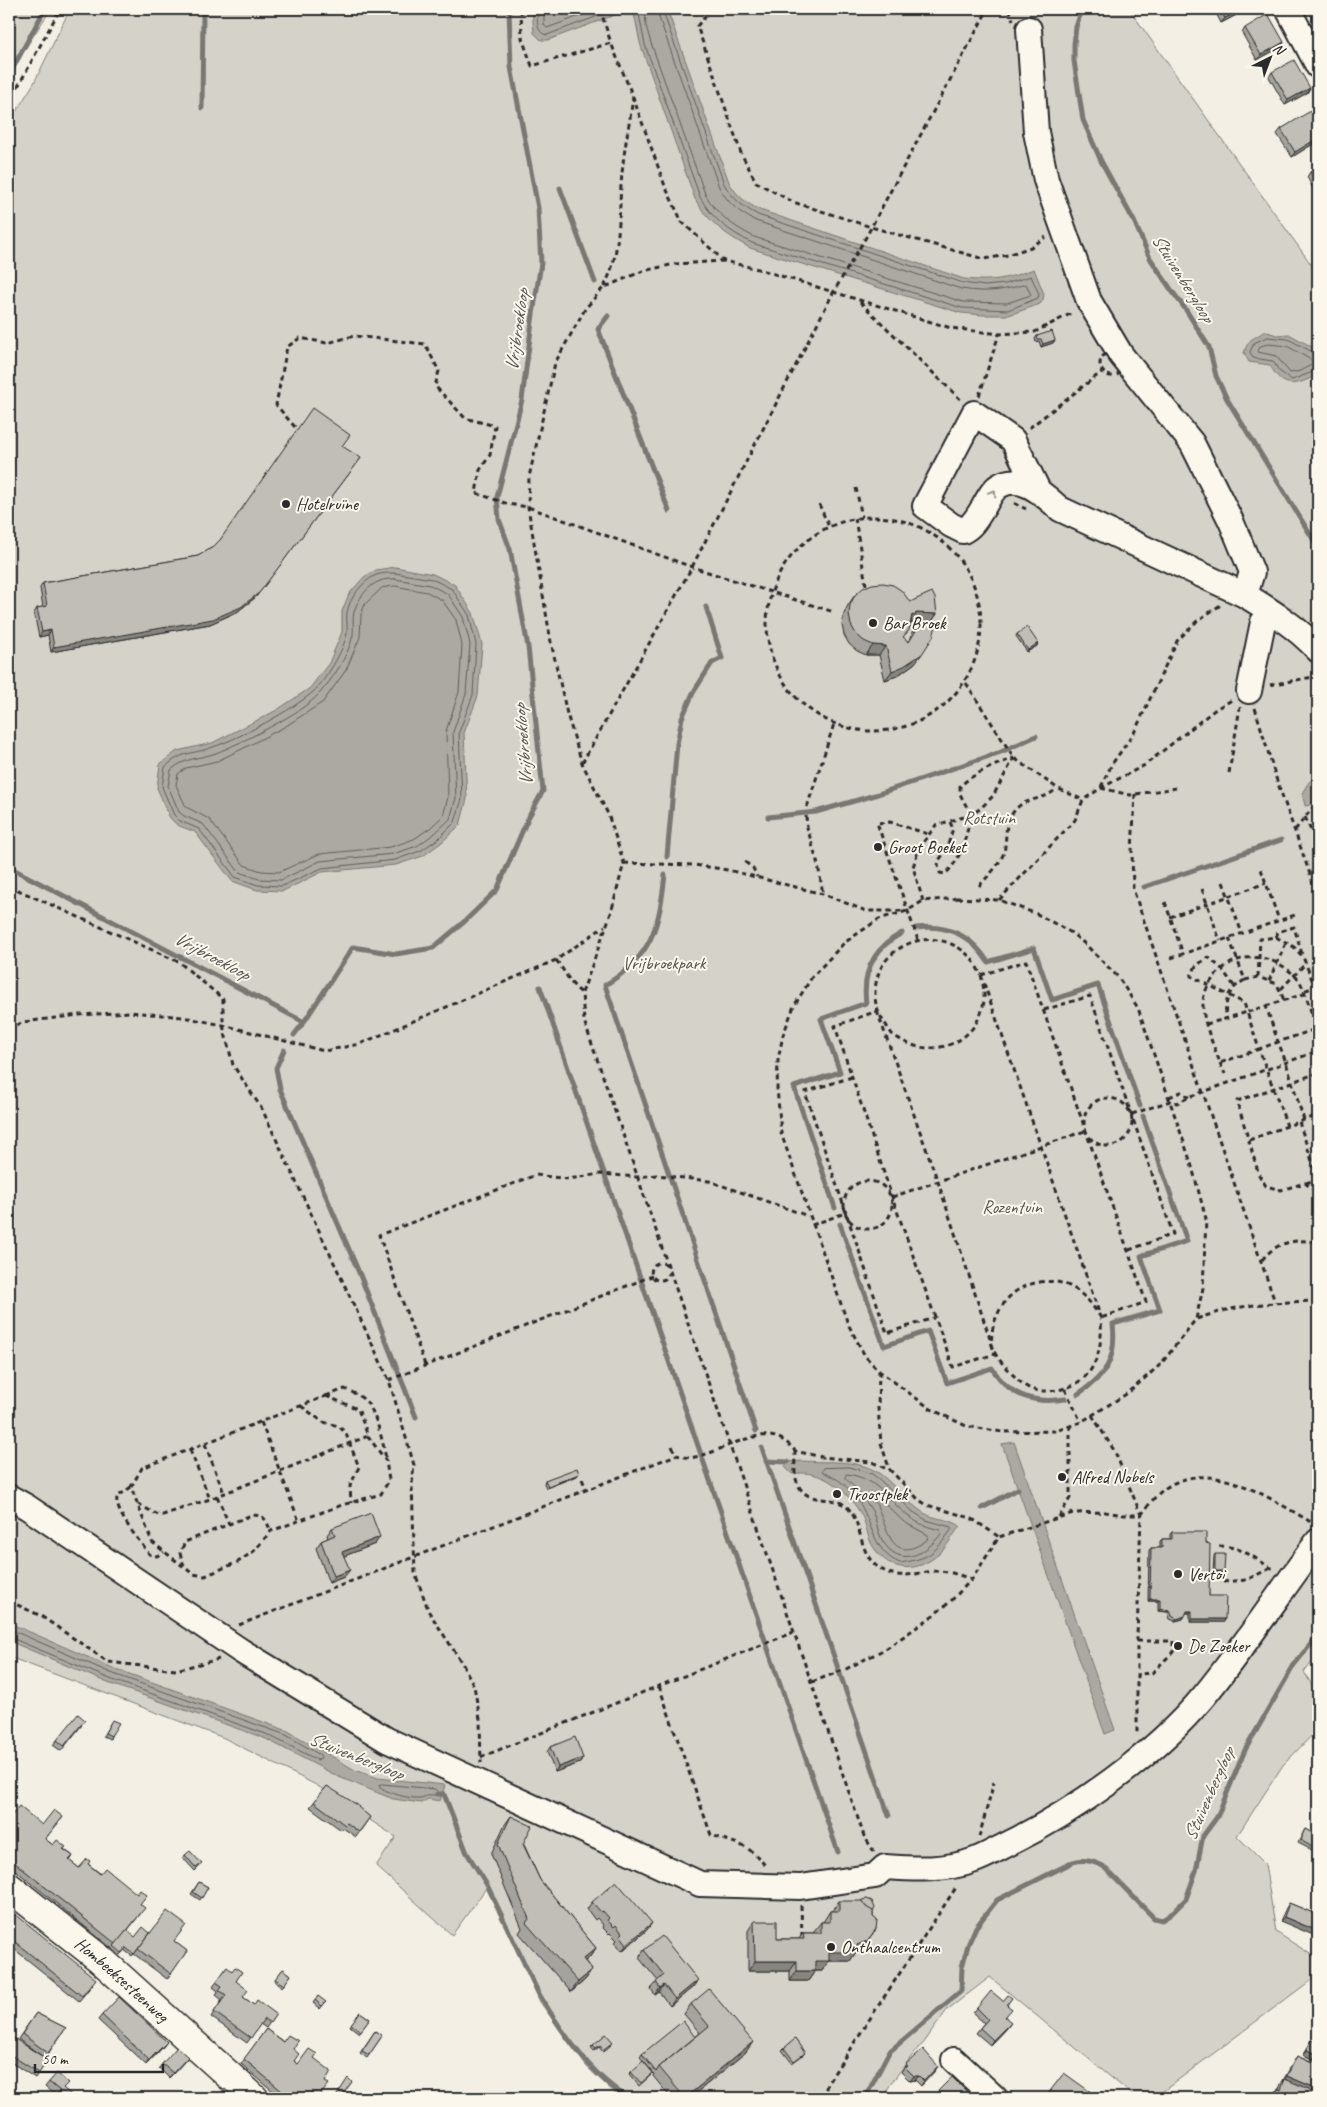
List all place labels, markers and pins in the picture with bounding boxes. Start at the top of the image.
place label: Hotelruïne [296,493,359,515]
marker: Hotelruïne [280,498,292,510]
place label: Bar Broek [883,612,947,634]
marker: Bar Broek [867,617,879,629]
place label: Groot Boeket [888,836,968,858]
marker: Groot Boeket [872,841,884,853]
place label: Alfred Nobels [1072,1466,1155,1488]
marker: Alfred Nobels [1056,1471,1068,1483]
place label: Troostplek [847,1483,909,1505]
marker: Troostplek [831,1488,843,1500]
place label: Vertoi [1188,1563,1227,1585]
marker: Vertoi [1172,1568,1184,1580]
place label: De Zoeker [1188,1635,1251,1657]
marker: De Zoeker [1172,1640,1184,1652]
place label: Onthaalcentrum [841,1936,941,1958]
marker: Onthaalcentrum [825,1941,837,1953]

